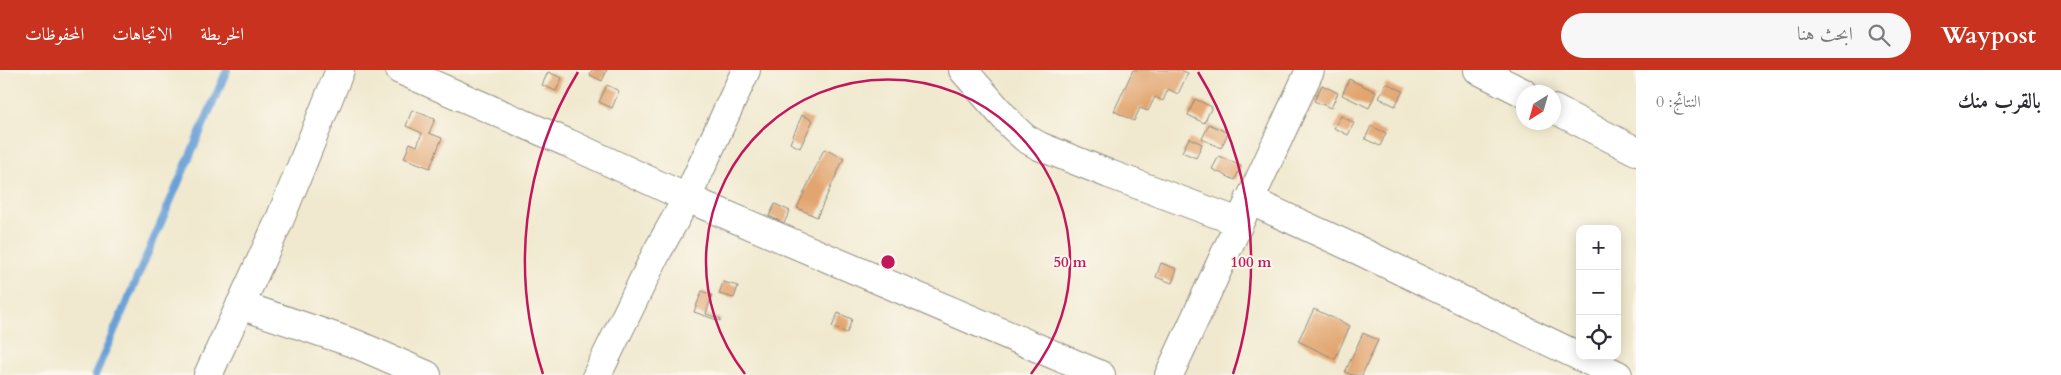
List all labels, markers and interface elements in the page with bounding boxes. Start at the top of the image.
search box [1561,13,1911,58]
text: Waypost [1941,19,2036,52]
text: ابحث هنا [1797,21,1853,47]
icon: search [1865,21,1893,49]
text: المحفوظات [25,22,84,47]
text: الاتجاهات [112,22,172,47]
text: الخريطة [200,22,244,47]
north arrow [1516,85,1561,130]
text: بالقرب منك [1958,87,2041,116]
text: النتائج: 0 [1656,91,1701,113]
map controls [1576,225,1621,360]
button: + [1576,225,1621,270]
text: 50 m [1053,252,1087,272]
text: 100 m [1231,252,1272,272]
centre of rings [879,253,897,271]
button: − [1576,270,1621,315]
button: locate [1576,315,1621,360]

